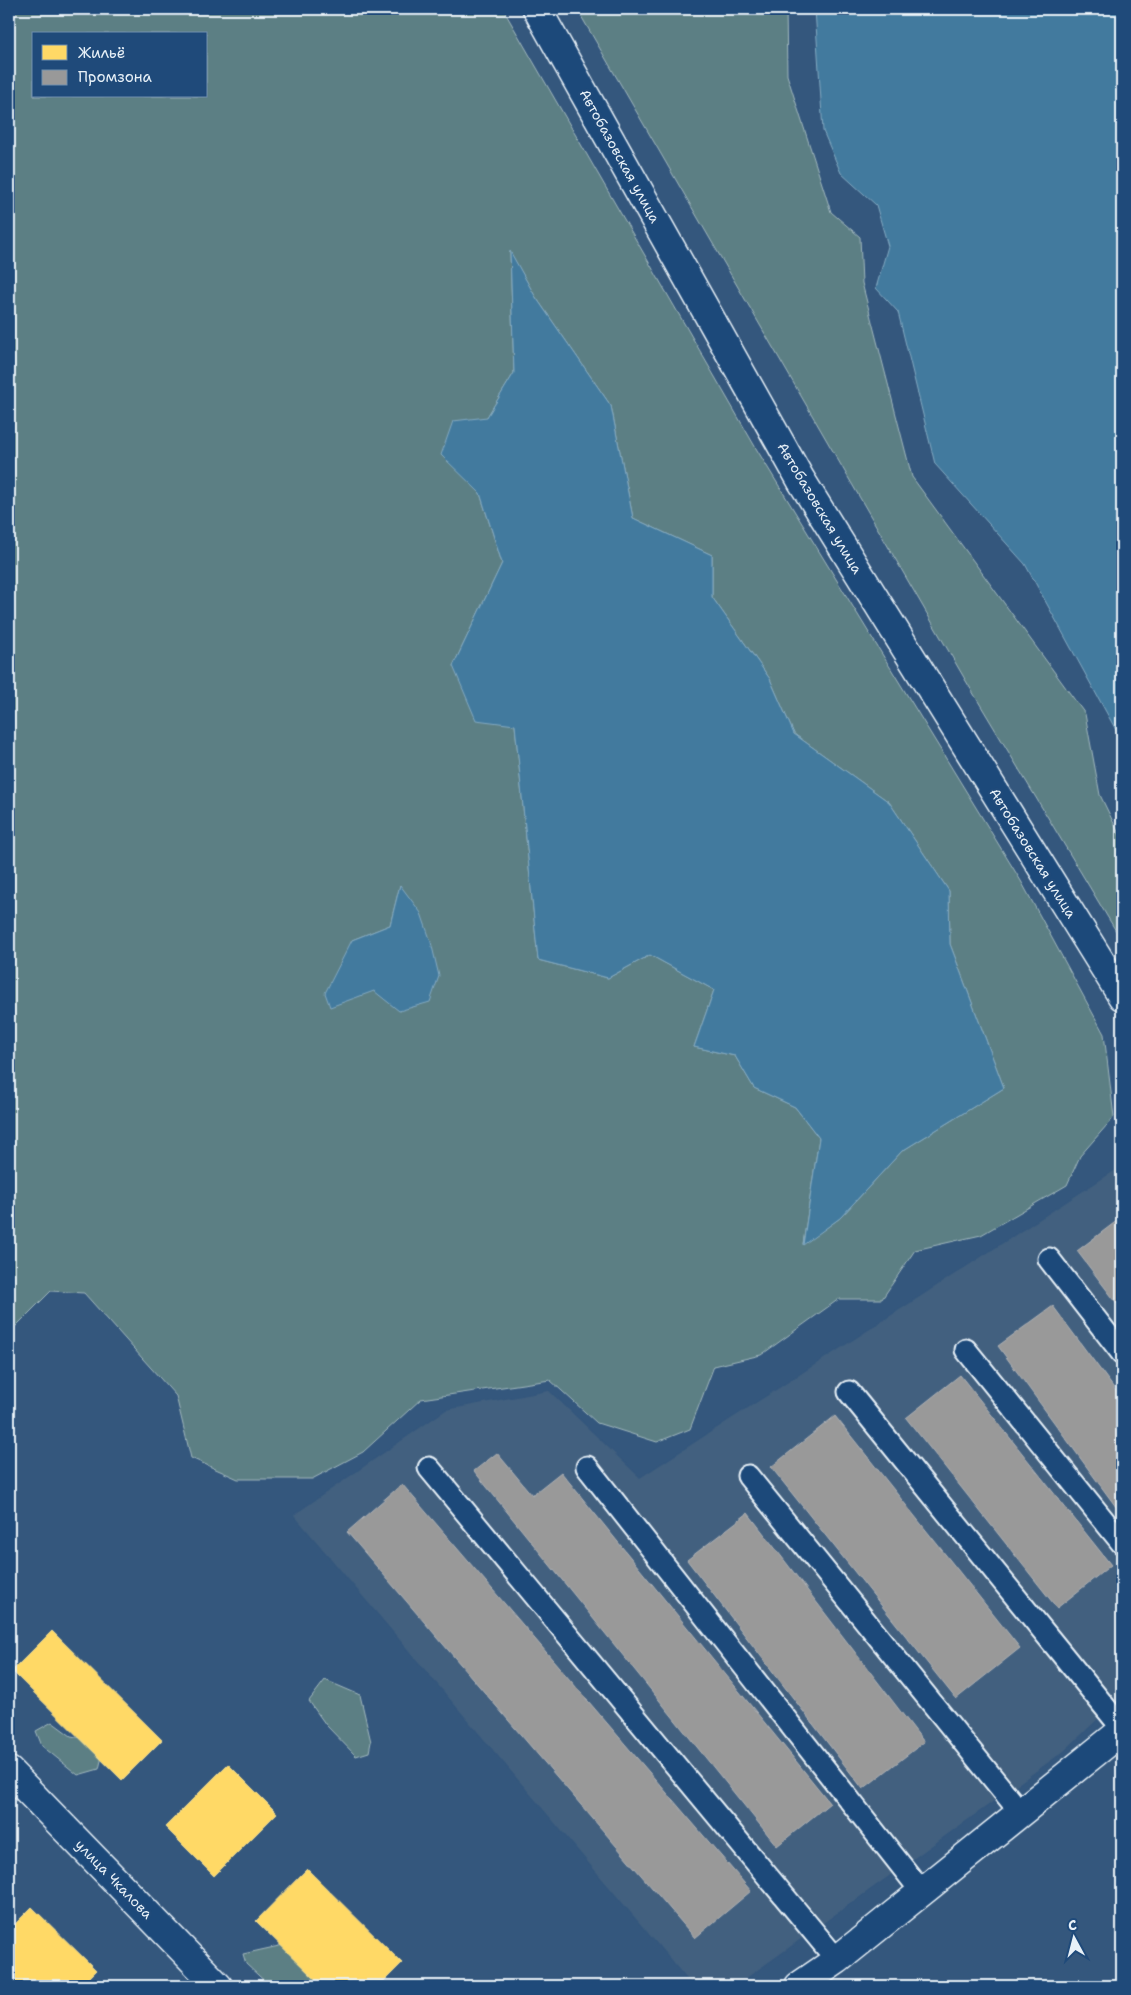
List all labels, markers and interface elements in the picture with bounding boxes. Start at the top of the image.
legend [32,32,208,98]
text: Жильё [78,43,125,63]
text: Промзона [78,67,153,87]
street label: Автобазовская улица [576,86,664,226]
street label: Автобазовская улица [774,439,867,577]
street label: Автобазовская улица [986,784,1081,922]
street label: улица Чкалова [71,1835,157,1923]
north arrow [1048,1912,1098,1962]
text: С [1067,1916,1078,1935]

